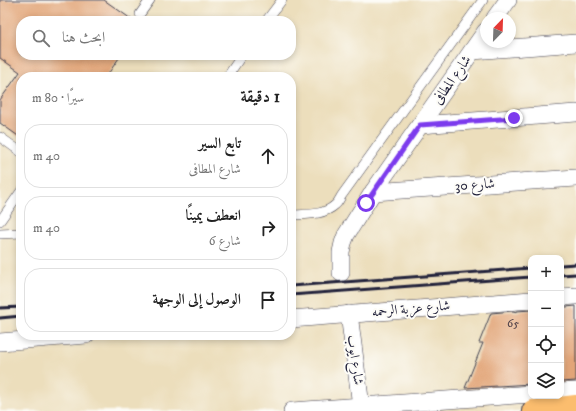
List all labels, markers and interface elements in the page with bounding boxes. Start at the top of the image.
north arrow [480,12,516,48]
search box [16,16,296,60]
icon: search [30,27,52,49]
text: ابحث هنا [62,28,105,47]
street label: شارع المطافى [429,52,477,109]
text: 1 دقيقة [240,86,280,108]
text: سيرًا · 80 m [32,90,84,106]
route end [505,109,523,127]
text: تابع السير [199,134,241,153]
icon: ahead [257,145,279,167]
text: 40 m [33,148,60,164]
text: شارع المطافى [189,161,241,177]
street label: شارع 30 [454,175,496,197]
route start [357,194,375,212]
text: انعطف يمينًا [186,206,241,225]
icon: right [257,217,279,239]
text: 40 m [33,220,60,236]
text: شارع 6 [209,233,241,249]
map controls [528,255,564,399]
button: + [528,255,564,291]
icon: arrive [257,289,279,311]
text: الوصول إلى الوجهة [152,290,241,309]
button: − [528,291,564,327]
street label: شارع عزبة الرحمه [371,297,451,323]
house number: 65 [507,316,519,331]
button: locate [528,327,564,363]
street label: شارع ايوب [341,334,367,387]
button: layers [528,363,564,399]

